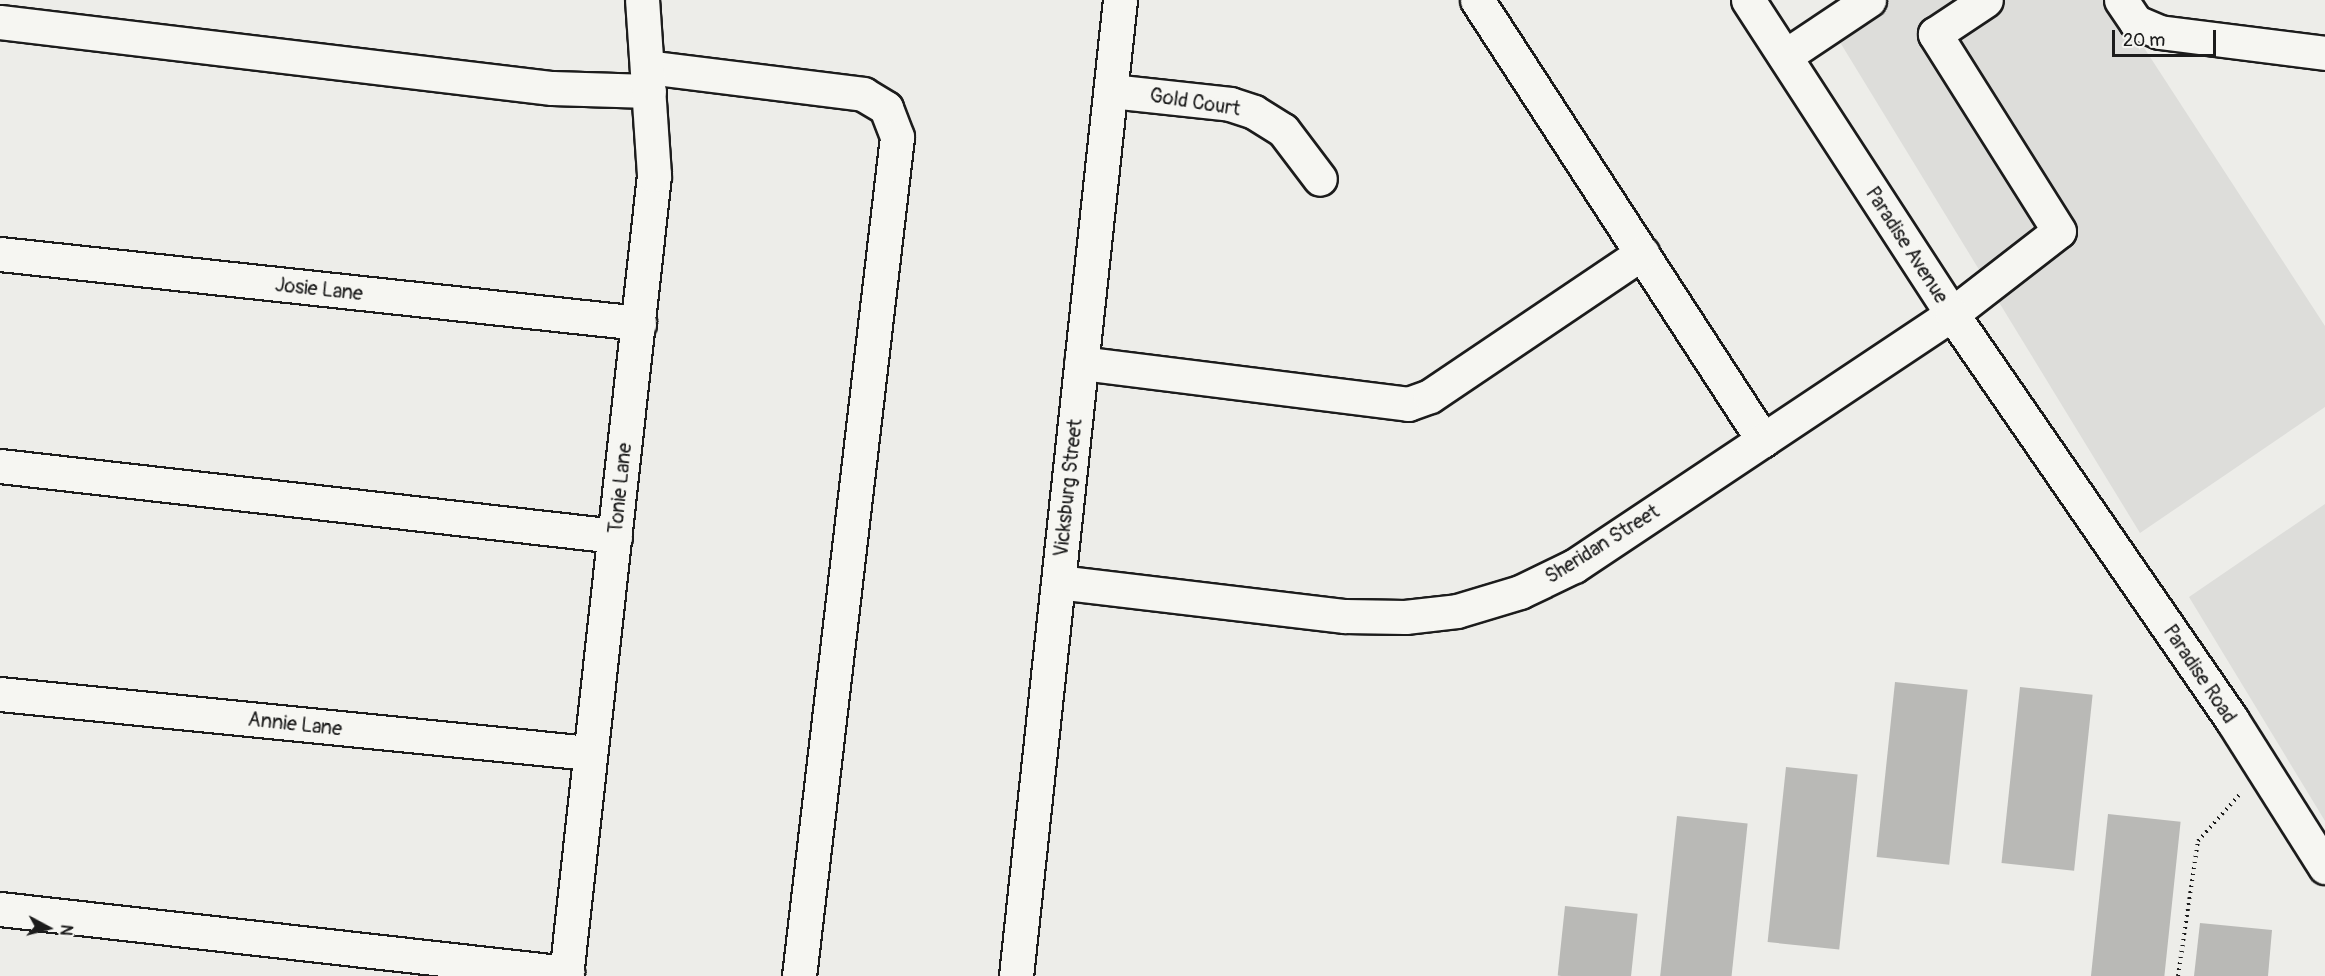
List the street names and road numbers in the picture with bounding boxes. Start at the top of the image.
street label: Gold Court [1148,83,1242,121]
street label: Paradise Avenue [1860,182,1954,308]
street label: Josie Lane [274,272,364,306]
street label: Vicksburg Street [1049,418,1087,558]
street label: Tonie Lane [603,442,637,534]
street label: Sheridan Street [1541,499,1663,589]
street label: Paradise Road [2158,620,2242,728]
street label: Annie Lane [247,707,343,741]

